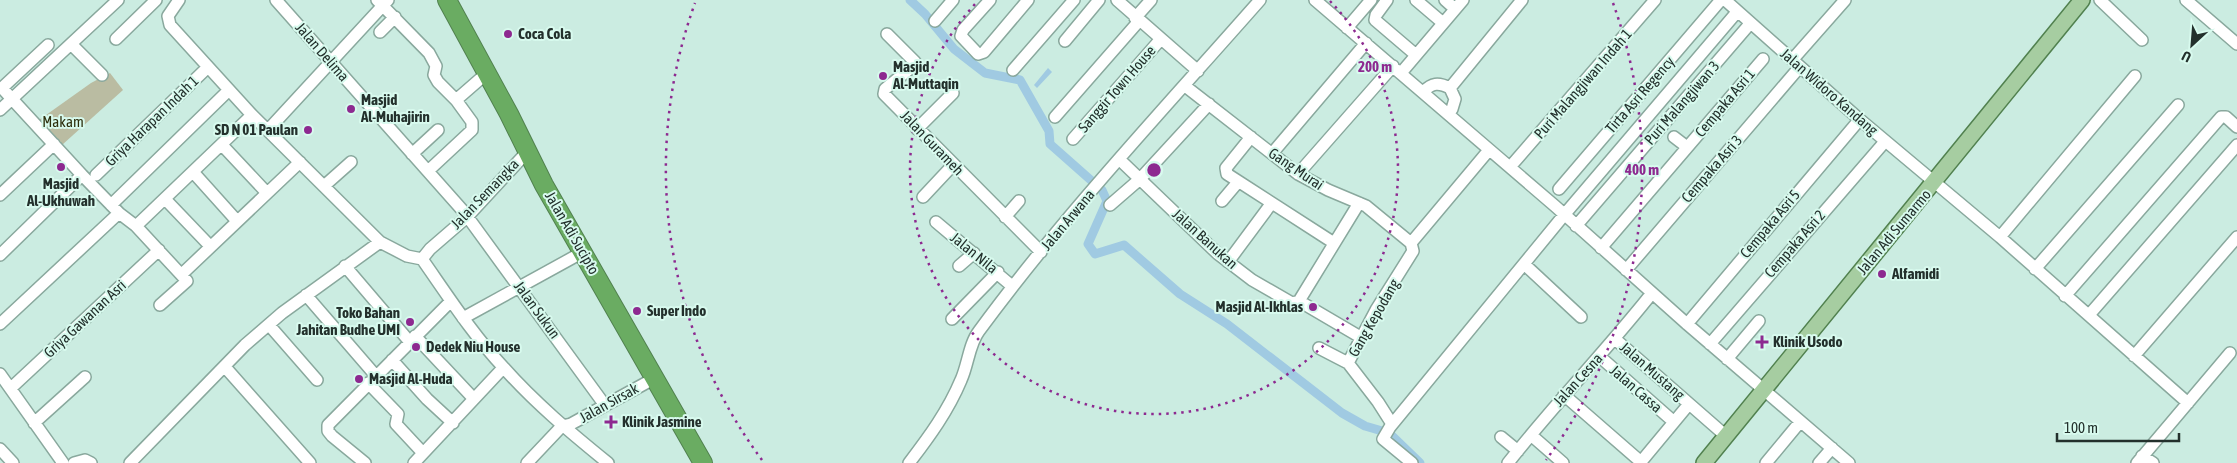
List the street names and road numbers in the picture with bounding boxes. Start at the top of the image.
street label: Jalan Delima [292,19,353,85]
street label: Puri Malangjiwan Indah 1 [1530,25,1635,142]
street label: Sanggir Town House [1074,42,1159,135]
street label: Jalan Widoro Kandang [1777,45,1882,139]
street label: Tirta Asri Regency [1602,53,1678,137]
street label: Puri Malangjiwan 3 [1641,57,1723,148]
street label: Cempaka Asri 1 [1691,65,1758,140]
street label: Griya Harapan Indah 1 [102,72,202,169]
street label: Jalan Gurameh [897,107,967,178]
street label: Cempaka Asri 3 [1678,132,1745,206]
street label: Gang Murai [1266,144,1327,193]
street label: Jalan Semangka [447,155,522,232]
street label: Jalan Arwana [1037,186,1098,253]
street label: Cempaka Asri 5 [1736,186,1803,261]
street label: Jalan Adi Sumarmo [1853,186,1934,278]
street label: Jalan Adi Sucipto [542,188,603,277]
street label: Jalan Banukan [1169,205,1241,272]
street label: Cempaka Asri 2 [1761,207,1828,281]
street label: Jalan Nila [947,229,1001,277]
street label: Griya Gawanan Asri [40,276,129,361]
street label: Gang Kepodang [1345,276,1403,359]
street label: Jalan Sukun [511,278,564,342]
street label: Jalan Mustang [1617,338,1688,404]
street label: Jalan Cesna [1550,350,1606,410]
street label: Jalan Cassa [1607,361,1666,416]
street label: Jalan Sirsak [576,379,642,426]

